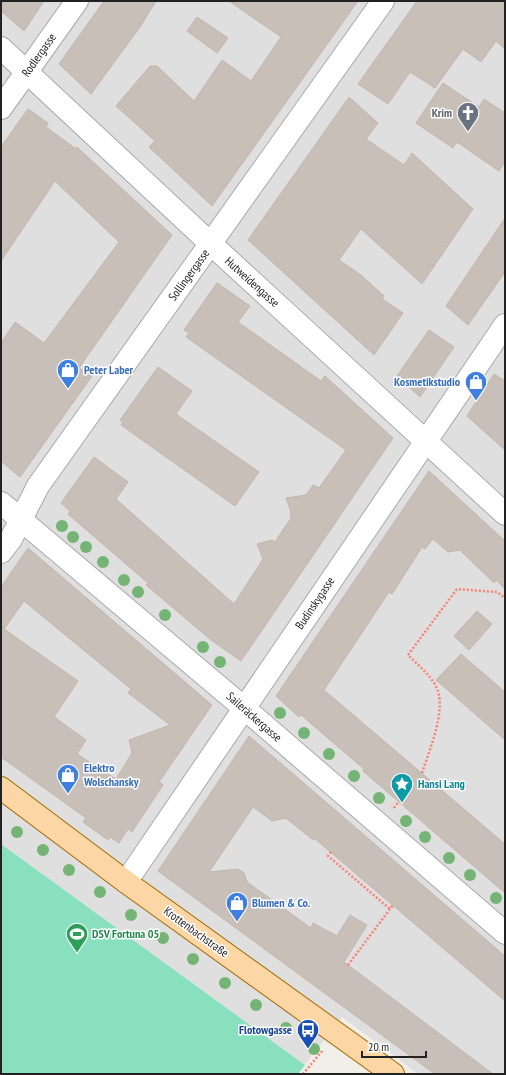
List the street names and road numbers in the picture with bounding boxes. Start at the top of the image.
street label: Rodlergasse [18,30,59,79]
street label: Sollingergasse [165,246,212,303]
street label: Hutweidengasse [222,253,283,310]
street label: Budinskygasse [292,574,338,632]
street label: Saileräckergasse [224,688,285,745]
street label: Krottenbachstraße [161,903,232,960]

